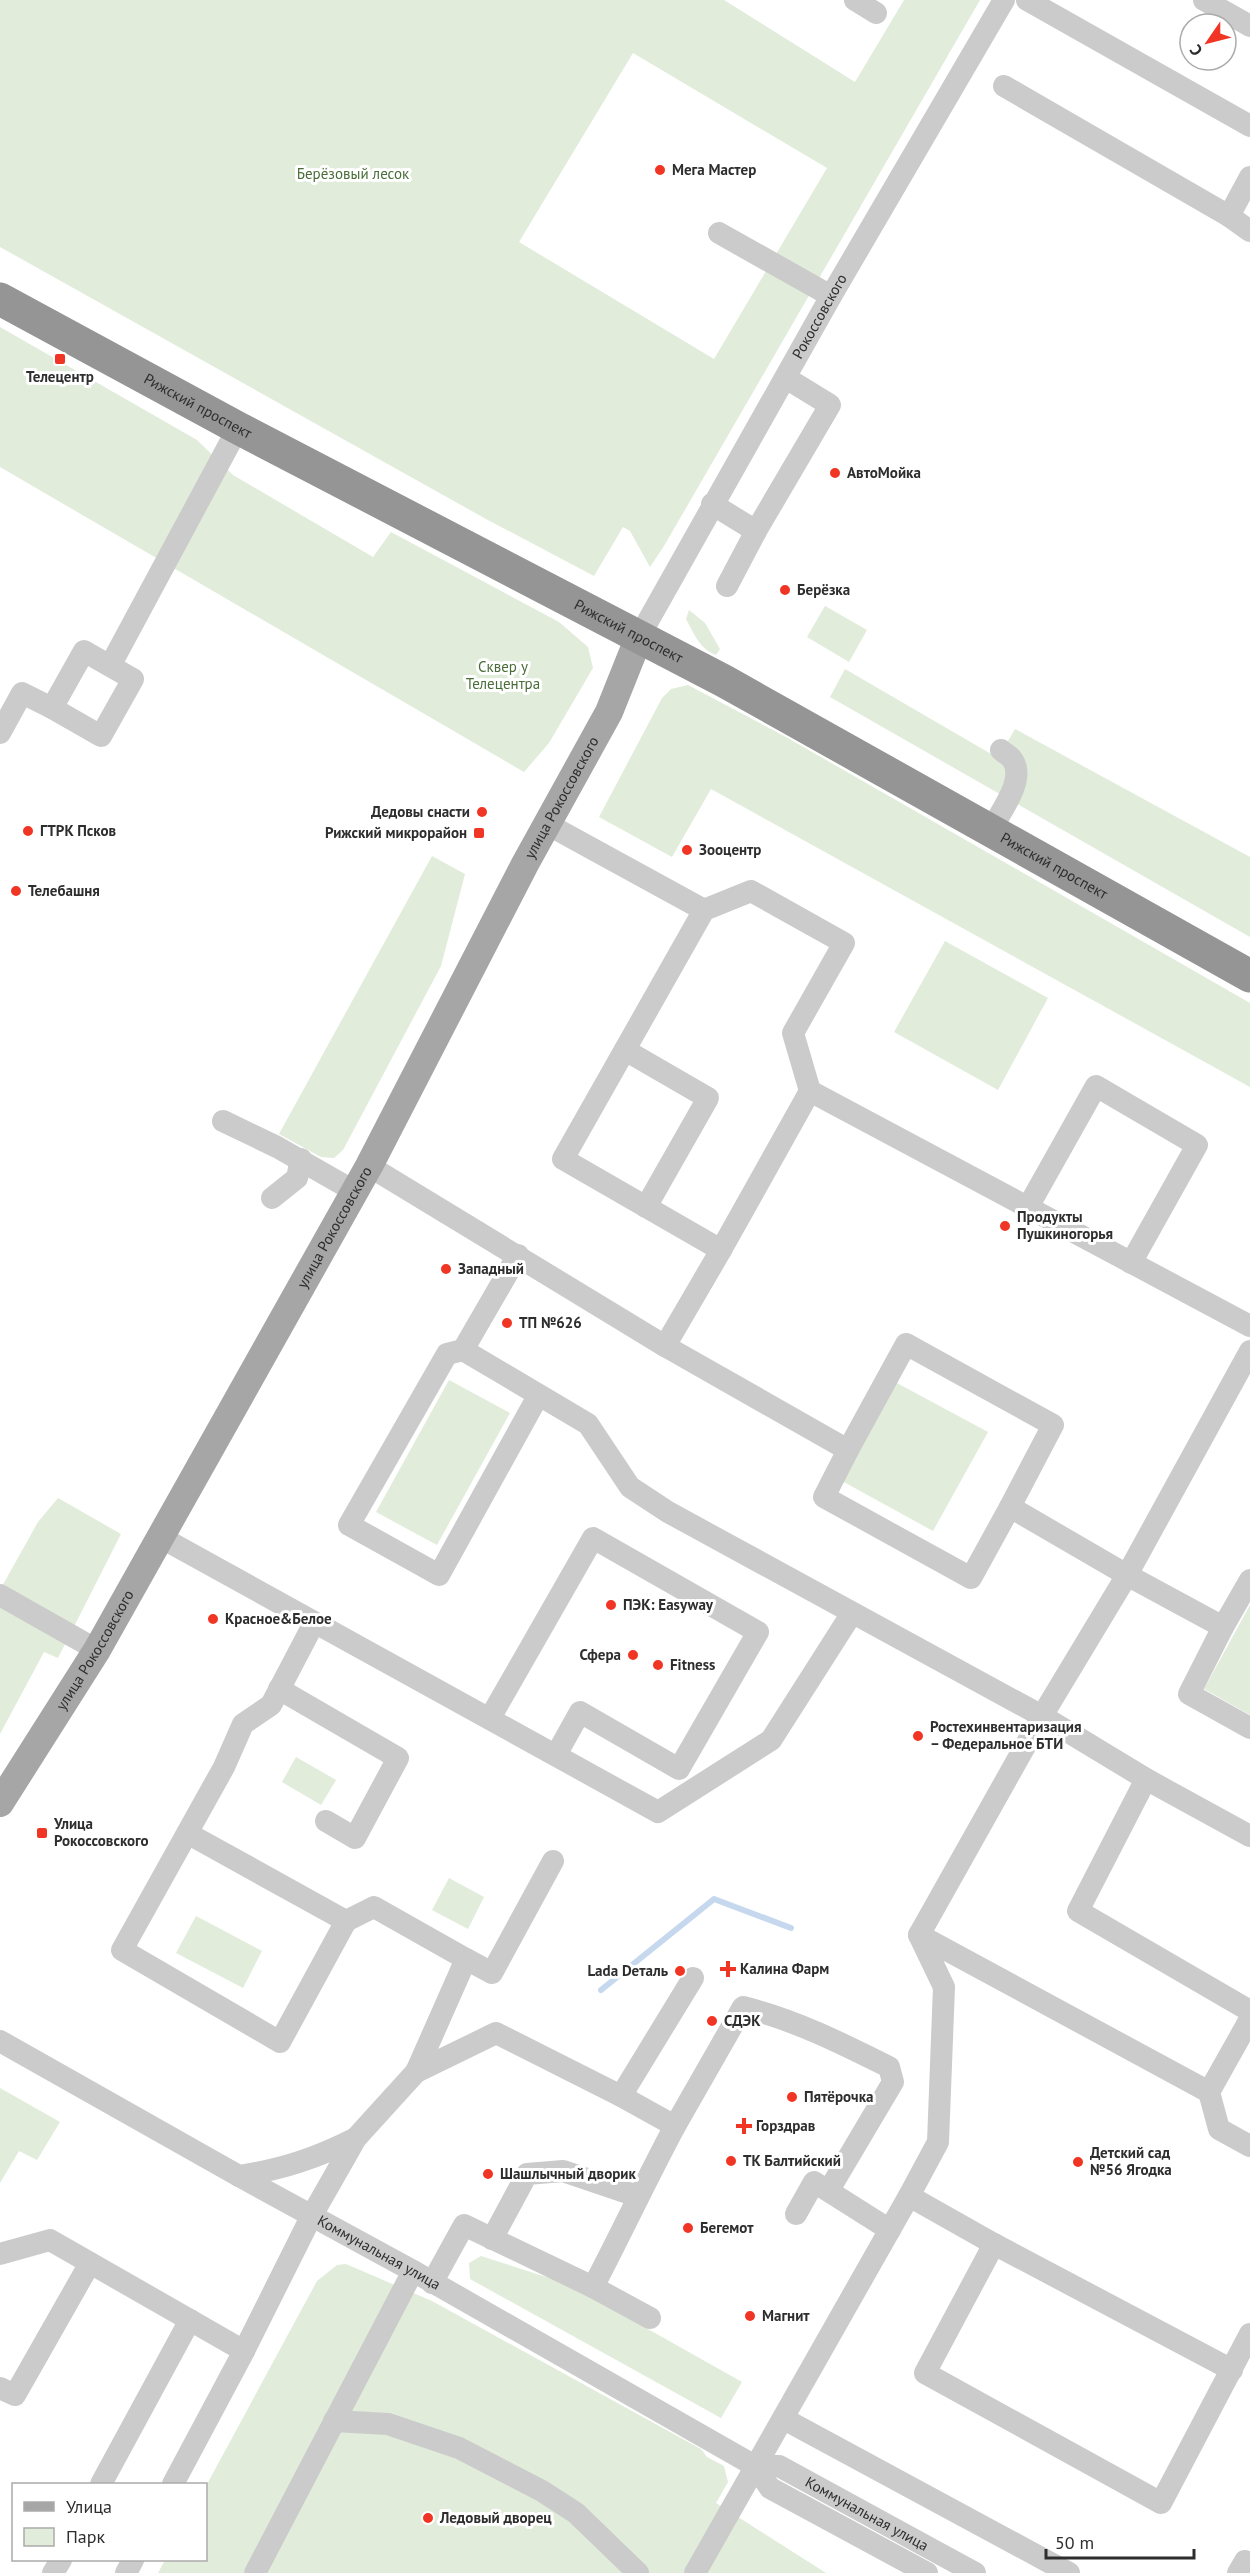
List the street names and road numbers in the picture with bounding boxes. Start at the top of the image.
street label: Рокоссовского [788,270,851,362]
street label: Рижский проспект [141,369,255,443]
street label: Рижский проспект [571,595,686,667]
street label: улица Рокоссовского [520,733,603,862]
street label: Рижский проспект [997,828,1111,903]
street label: улица Рокоссовского [292,1163,376,1291]
street label: улица Рокоссовского [51,1586,138,1714]
street label: Коммунальная улица [314,2211,444,2294]
street label: Коммунальная улица [802,2472,932,2555]

